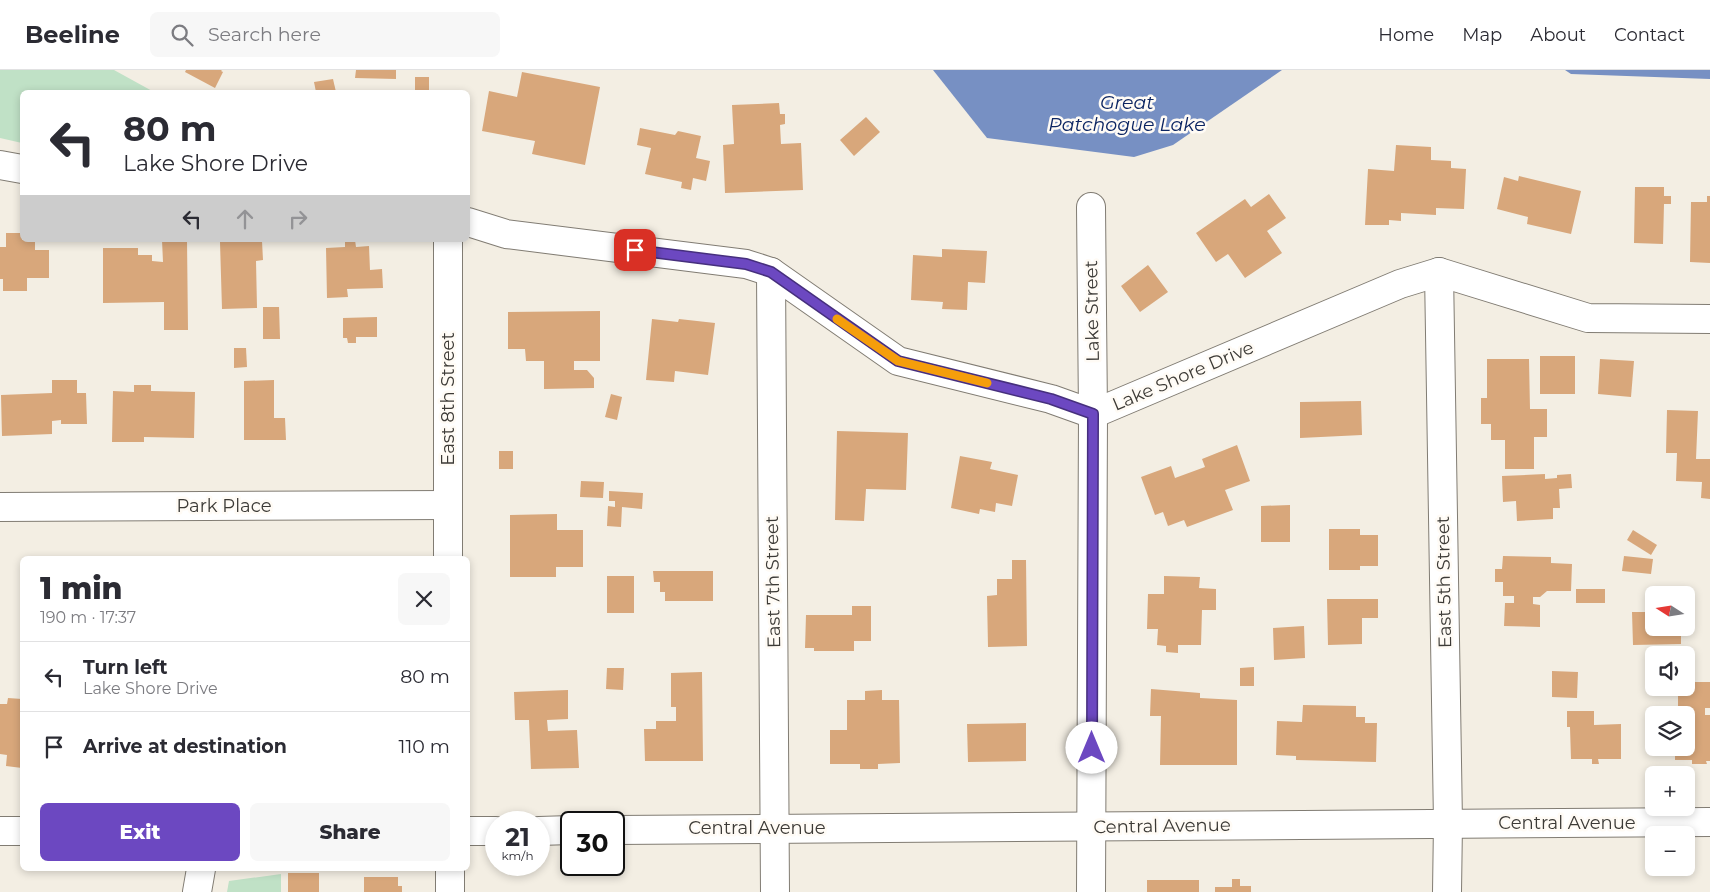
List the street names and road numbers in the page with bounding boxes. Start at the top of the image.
street label: Lake Street [1080,260,1104,362]
street label: East 8th Street [437,332,459,466]
street label: Lake Shore Drive [1109,336,1257,416]
street label: Park Place [176,495,272,517]
street label: East 7th Street [761,516,785,648]
street label: East 5th Street [1432,516,1456,648]
street label: Central Avenue [1498,812,1636,834]
street label: Central Avenue [1093,814,1231,838]
street label: Central Avenue [688,817,826,839]

